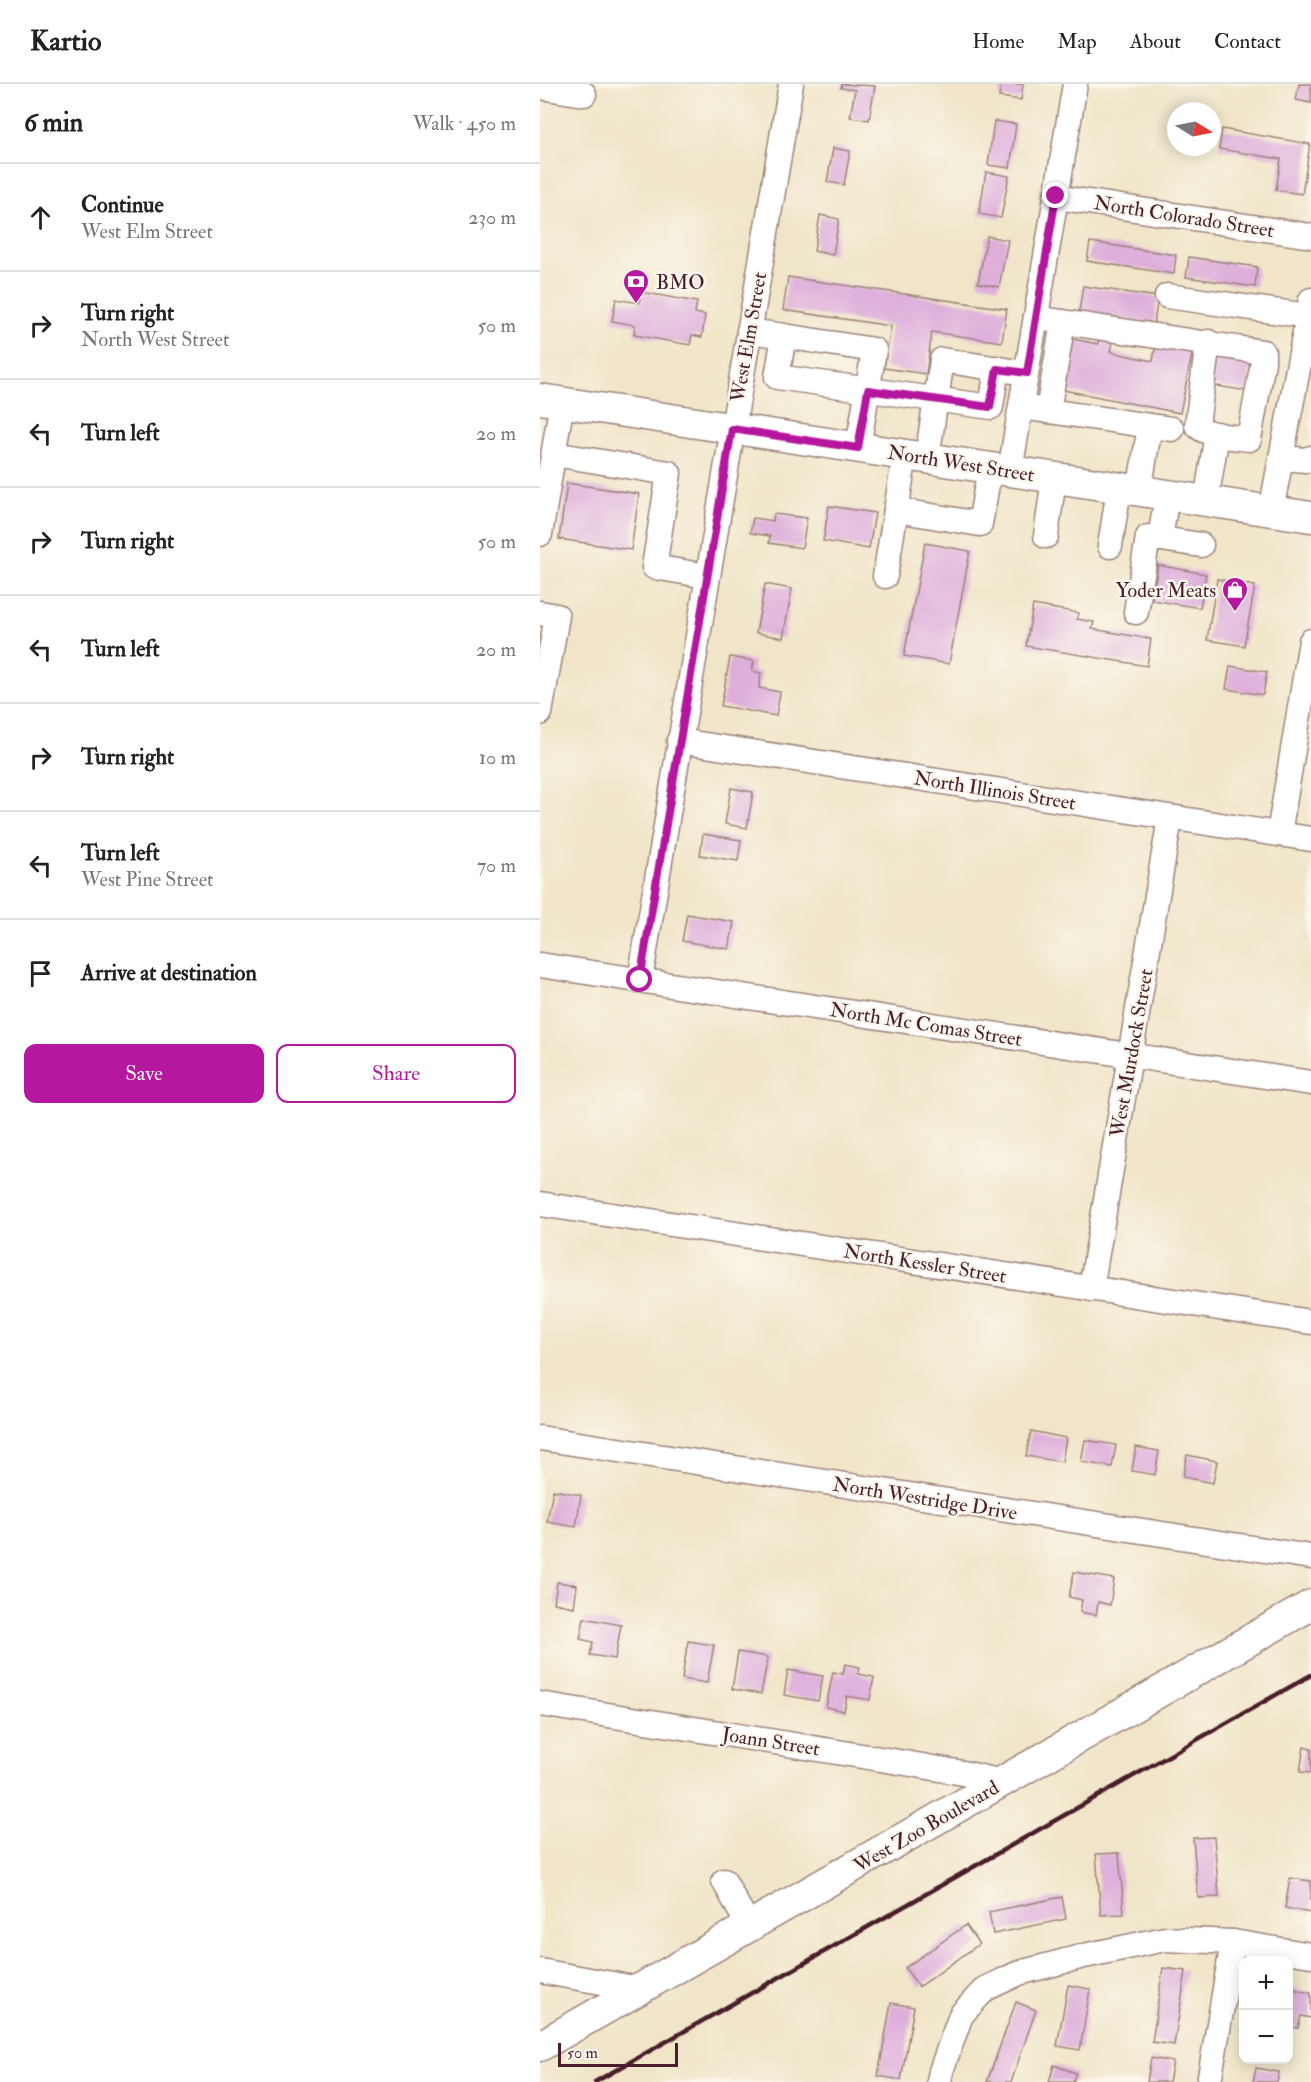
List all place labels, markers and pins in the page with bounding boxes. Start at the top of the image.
bank icon: BMO [621,267,651,305]
place label: BMO [656,270,705,295]
shop icon: Yoder Meats [1220,575,1250,613]
place label: Yoder Meats [1116,578,1216,603]

